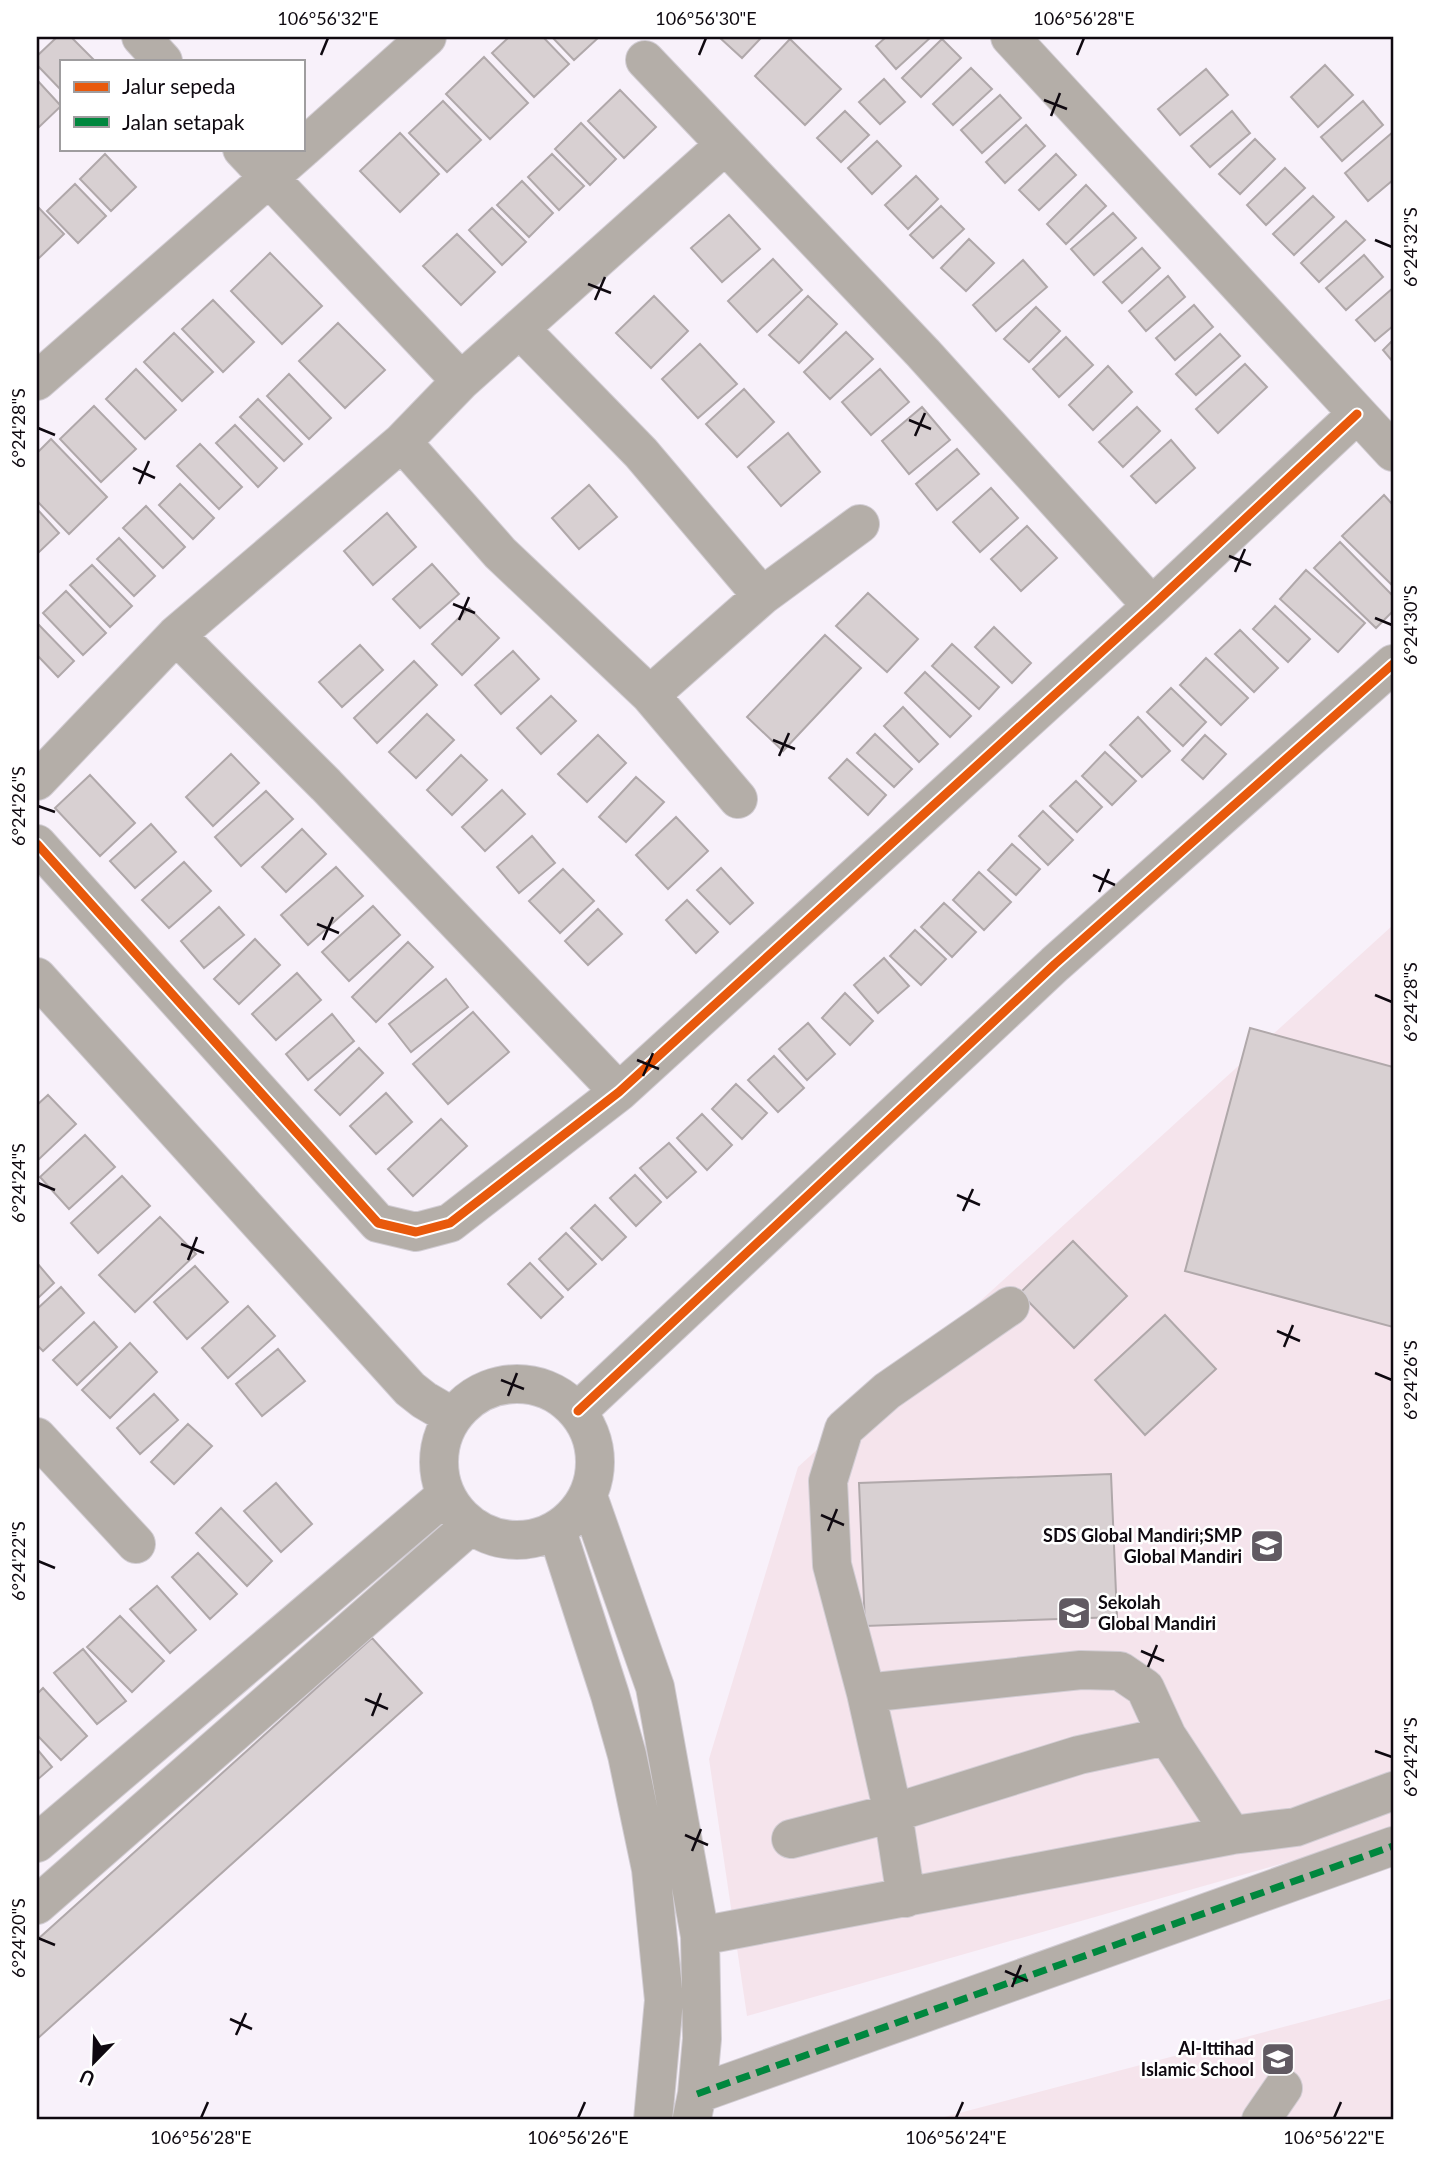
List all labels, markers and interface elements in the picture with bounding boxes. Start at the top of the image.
text: 106°56'32"E [277,7,379,29]
text: 106°56'30"E [655,7,757,29]
text: 106°56'28"E [1033,7,1135,29]
legend [60,60,304,150]
text: Jalur sepeda [122,73,235,98]
text: Jalan setapak [122,109,245,134]
text: 6°24'32"S [1399,207,1421,287]
text: 6°24'28"S [7,388,29,468]
text: 6°24'30"S [1399,585,1421,665]
text: 6°24'26"S [7,766,29,846]
text: 6°24'28"S [1399,962,1421,1042]
text: 6°24'24"S [7,1143,29,1223]
text: 6°24'26"S [1399,1340,1421,1420]
text: 6°24'22"S [7,1521,29,1601]
place label: SDS Global Mandiri;SMP Global Mandiri [1043,1524,1242,1567]
school or university icon: SDS Global Mandiri;SMP Global Mandiri [1248,1527,1286,1565]
place label: Sekolah Global Mandiri [1098,1591,1216,1634]
school or university icon: Sekolah Global Mandiri [1055,1594,1093,1632]
text: 6°24'24"S [1399,1717,1421,1797]
text: 6°24'20"S [7,1898,29,1978]
north arrow [60,2028,130,2098]
place label: Al-Ittihad Islamic School [1141,2037,1254,2080]
school or university icon: Al-Ittihad Islamic School [1259,2040,1297,2078]
text: U [76,2065,98,2091]
text: 106°56'28"E [150,2126,252,2148]
text: 106°56'26"E [527,2126,629,2148]
text: 106°56'24"E [905,2126,1007,2148]
text: 106°56'22"E [1283,2126,1385,2148]

